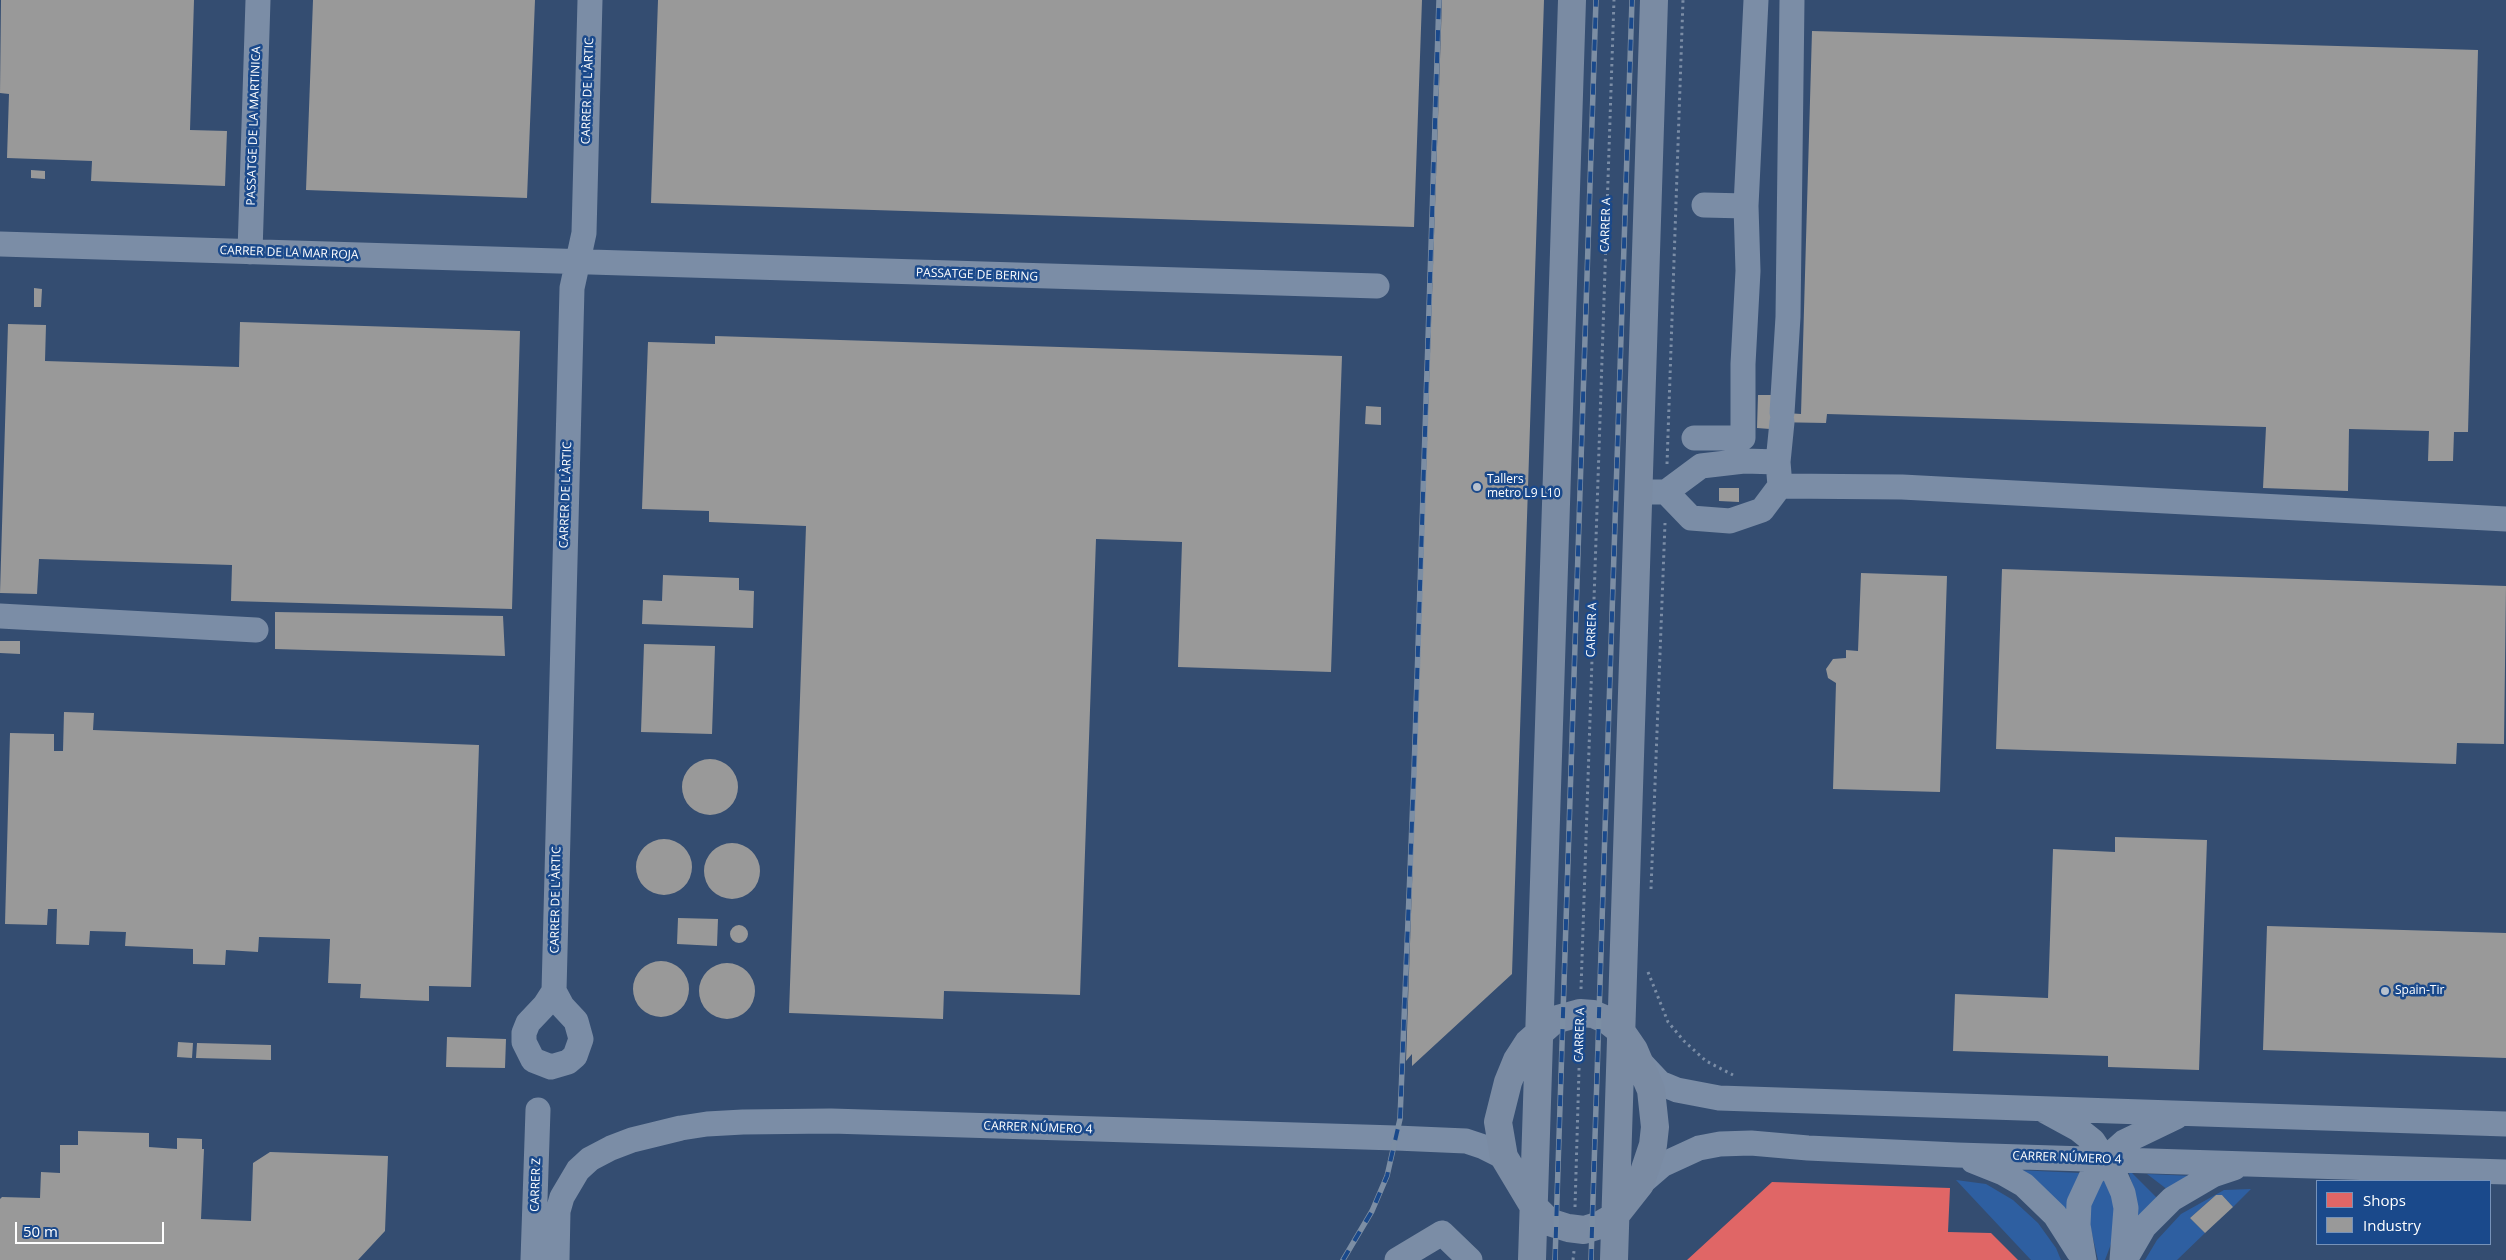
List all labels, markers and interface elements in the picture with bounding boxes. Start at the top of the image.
street label: CARRER DE L'ÀRTIC [579,37,597,145]
street label: PASSATGE DE LA MARTINICA [244,46,264,206]
street label: CARRER A [1598,197,1614,253]
street label: CARRER DE LA MAR ROJA [219,243,359,263]
street label: PASSATGE DE BERING [916,266,1038,284]
street label: CARRER DE L'ÀRTIC [557,441,575,549]
place label: Tallers metro L9 L10 [1487,473,1561,501]
marker: Tallers metro L9 L10 [1471,481,1483,493]
street label: CARRER A [1584,602,1600,658]
street label: CARRER DE L'ÀRTIC [548,846,564,954]
place label: Spain-Tir [2395,984,2444,998]
marker: Spain-Tir [2379,985,2391,997]
street label: CARRER A [1572,1007,1588,1063]
street label: CARRER NÚMERO 4 [983,1119,1093,1137]
street label: CARRER NÚMERO 4 [2012,1149,2122,1167]
street label: CARRER Z [528,1158,544,1212]
legend [2316,1180,2491,1245]
text: Shops [2363,1190,2406,1210]
scale bar [18,1212,166,1244]
text: Industry [2363,1215,2421,1235]
text: 50 m [23,1221,58,1241]

